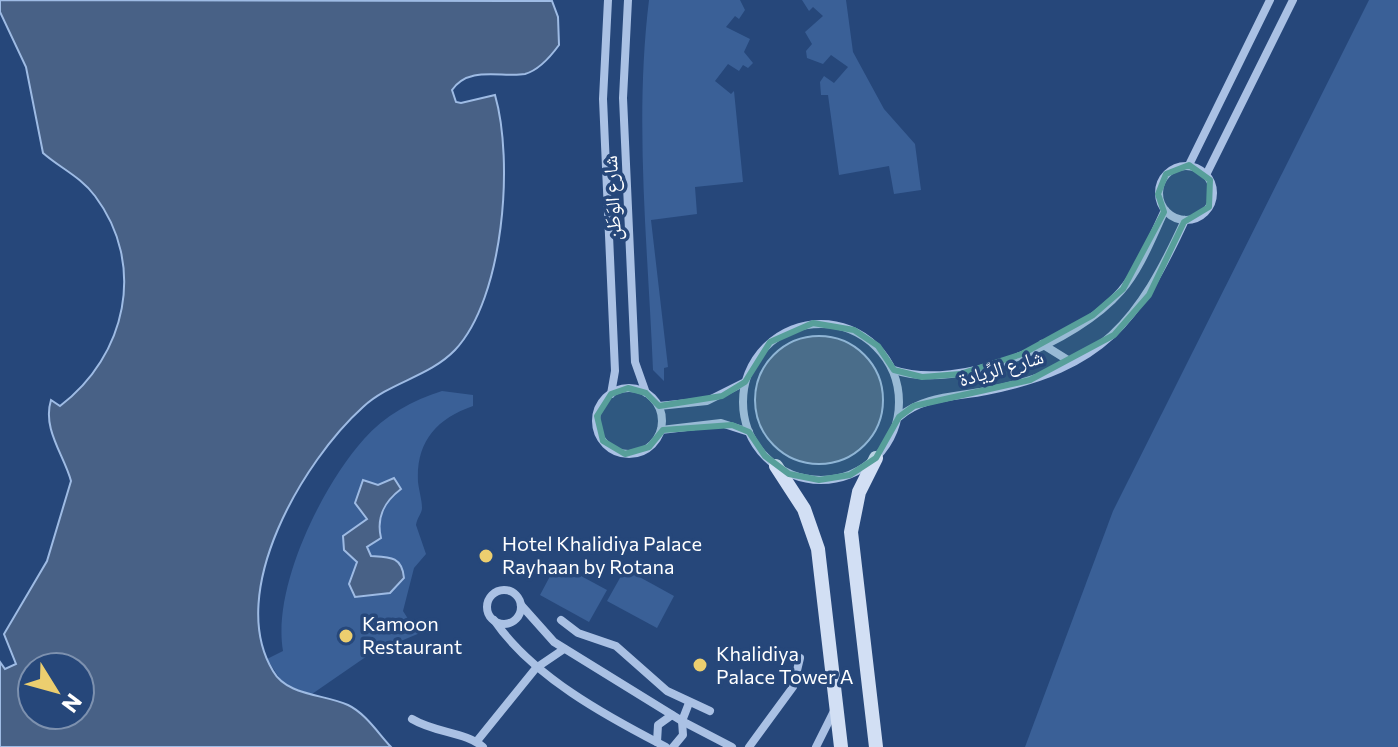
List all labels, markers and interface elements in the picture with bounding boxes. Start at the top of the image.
street label: شارع الوَطَن [597,155,627,241]
street label: شارع الرِّيادة [955,343,1047,393]
place label: Hotel Khalidiya Palace Rayhaan by Rotana [502,531,702,578]
marker: Hotel Khalidiya Palace Rayhaan by Rotana [477,547,495,565]
place label: Kamoon Restaurant [362,611,462,658]
marker: Kamoon Restaurant [337,627,355,645]
place label: Khalidiya Palace Tower A [716,641,854,688]
north arrow [16,651,96,731]
marker: Khalidiya Palace Tower A [691,656,709,674]
text: N [57,689,88,718]

